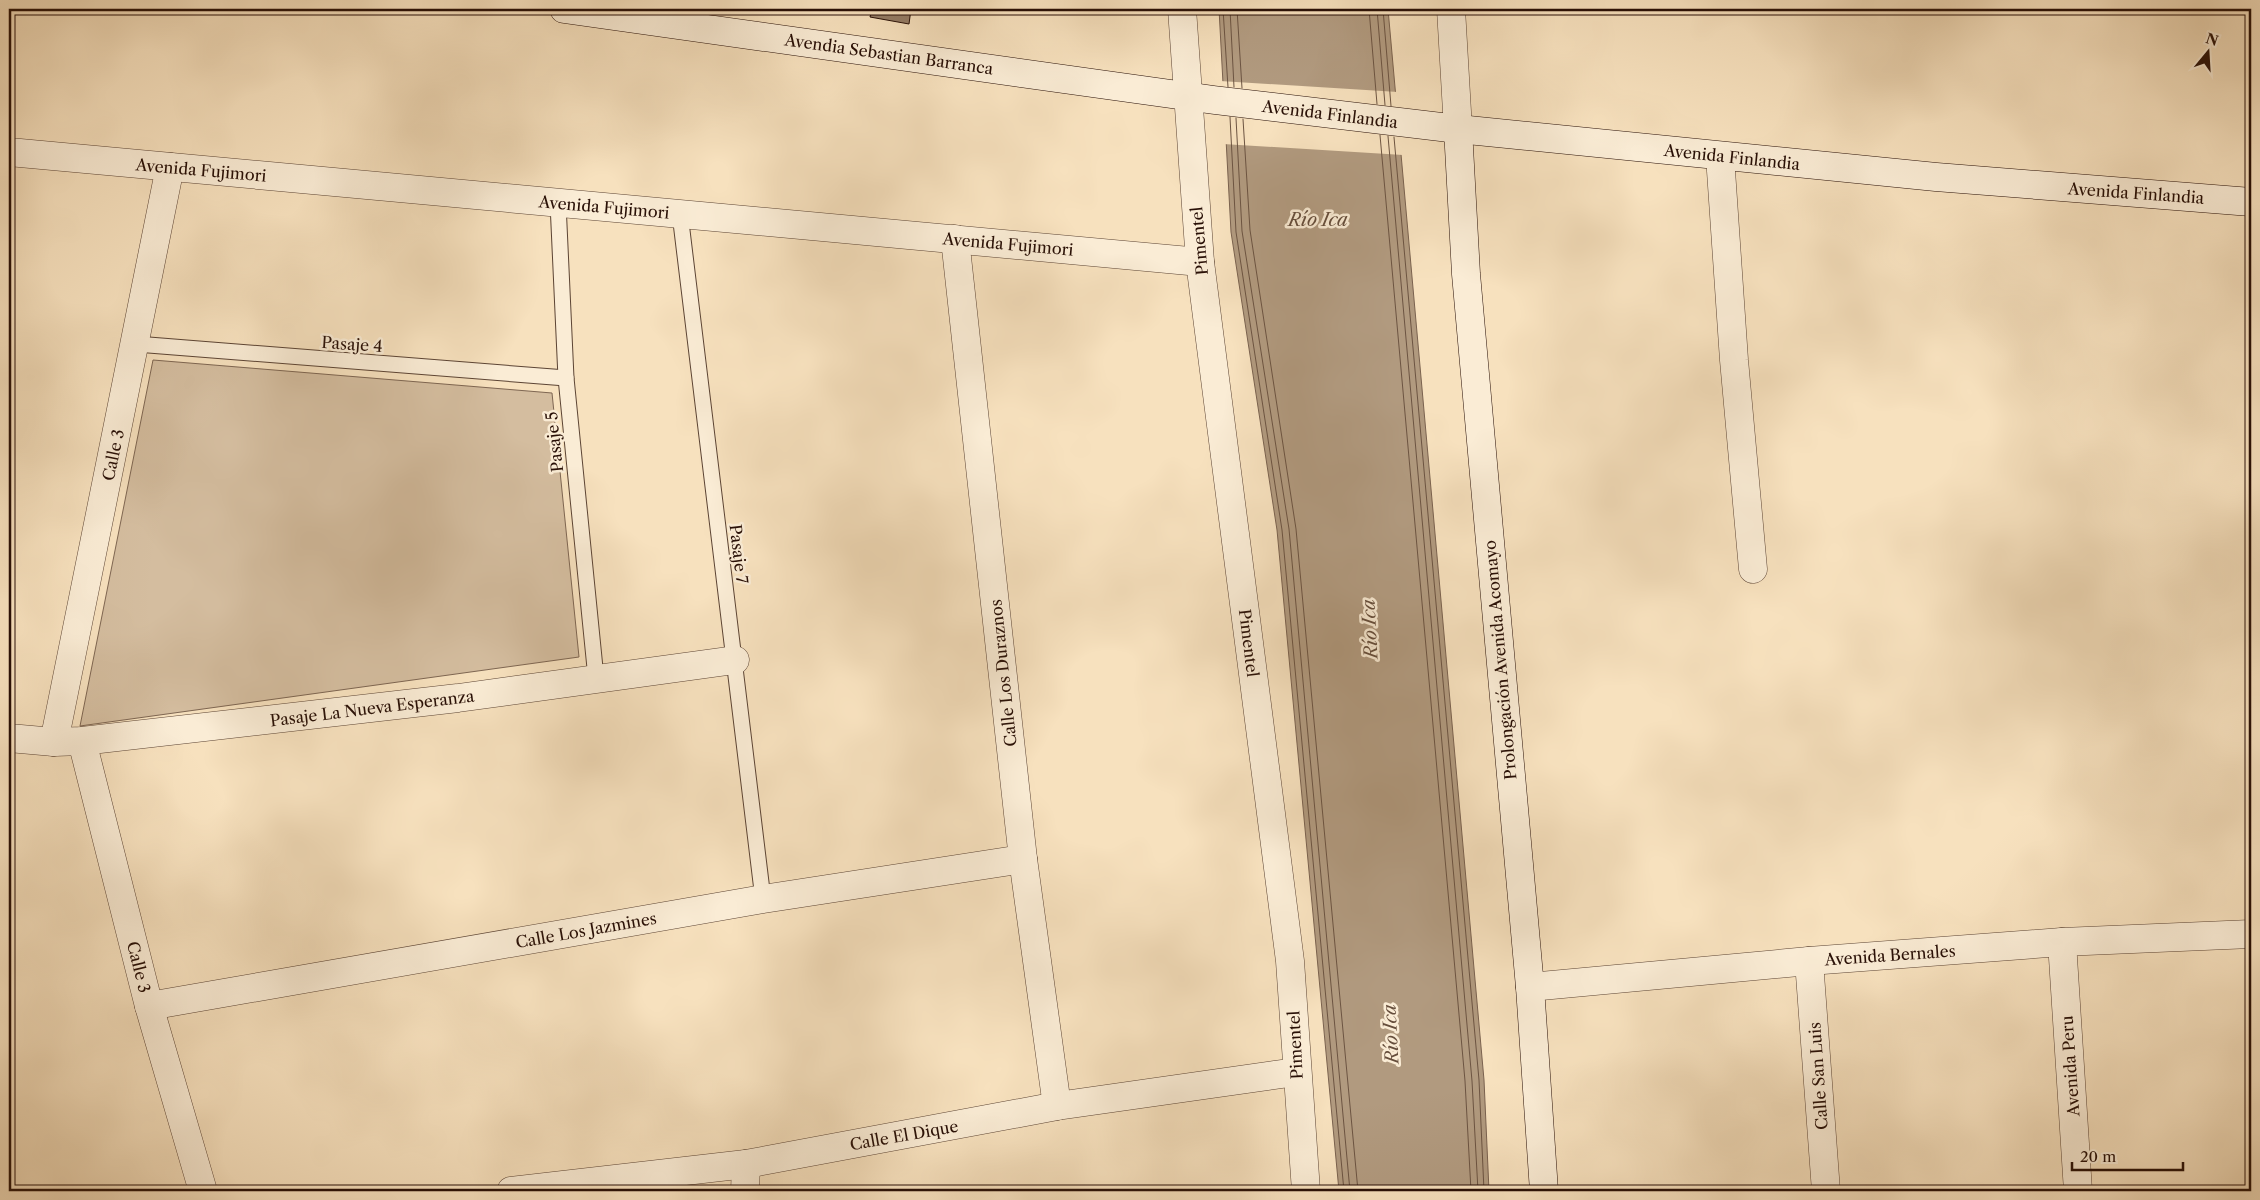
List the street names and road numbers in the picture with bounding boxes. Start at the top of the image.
street label: Avendia Sebastian Barranca [783,29,995,79]
street label: Avenida Finlandia [1260,96,1400,132]
street label: Avenida Finlandia [1662,140,1802,174]
street label: Avenida Fujimori [134,154,267,186]
street label: Avenida Finlandia [2066,178,2205,208]
street label: Avenida Fujimori [537,191,670,223]
street label: Pimentel [1186,206,1212,276]
street label: Avenida Fujimori [941,228,1074,260]
street label: Pasaje 4 [321,332,383,356]
street label: Pasaje 5 [541,411,567,473]
street label: Calle 3 [98,427,128,483]
street label: Pasaje 7 [725,523,753,585]
street label: Prolongación Avenida Acomayo [1480,539,1520,781]
street label: Calle Los Duraznos [985,598,1021,748]
street label: Pimentel [1235,608,1263,679]
street label: Pasaje La Nueva Esperanza [269,685,476,730]
street label: Calle Los Jazmines [514,908,658,952]
street label: Calle 3 [123,939,155,995]
street label: Avenida Bernales [1823,940,1956,970]
street label: Pimentel [1283,1010,1307,1080]
street label: Avenida Peru [2056,1015,2084,1118]
street label: Calle San Luis [1804,1021,1832,1131]
street label: Calle El Dique [848,1116,960,1154]

